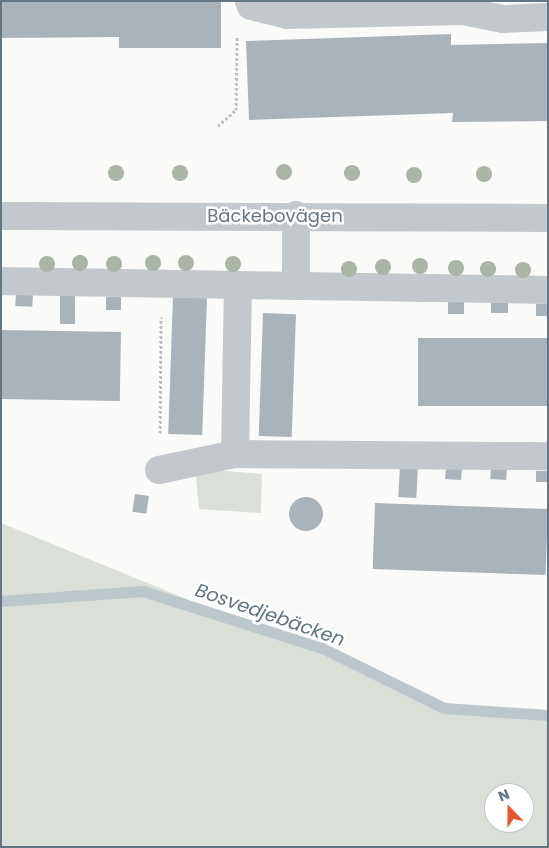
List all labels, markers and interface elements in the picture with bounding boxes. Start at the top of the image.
street label: Bäckebovägen [207,205,343,227]
water label: Bosvedjebäcken [192,579,348,651]
north arrow [484,783,534,833]
text: N [495,784,512,806]

